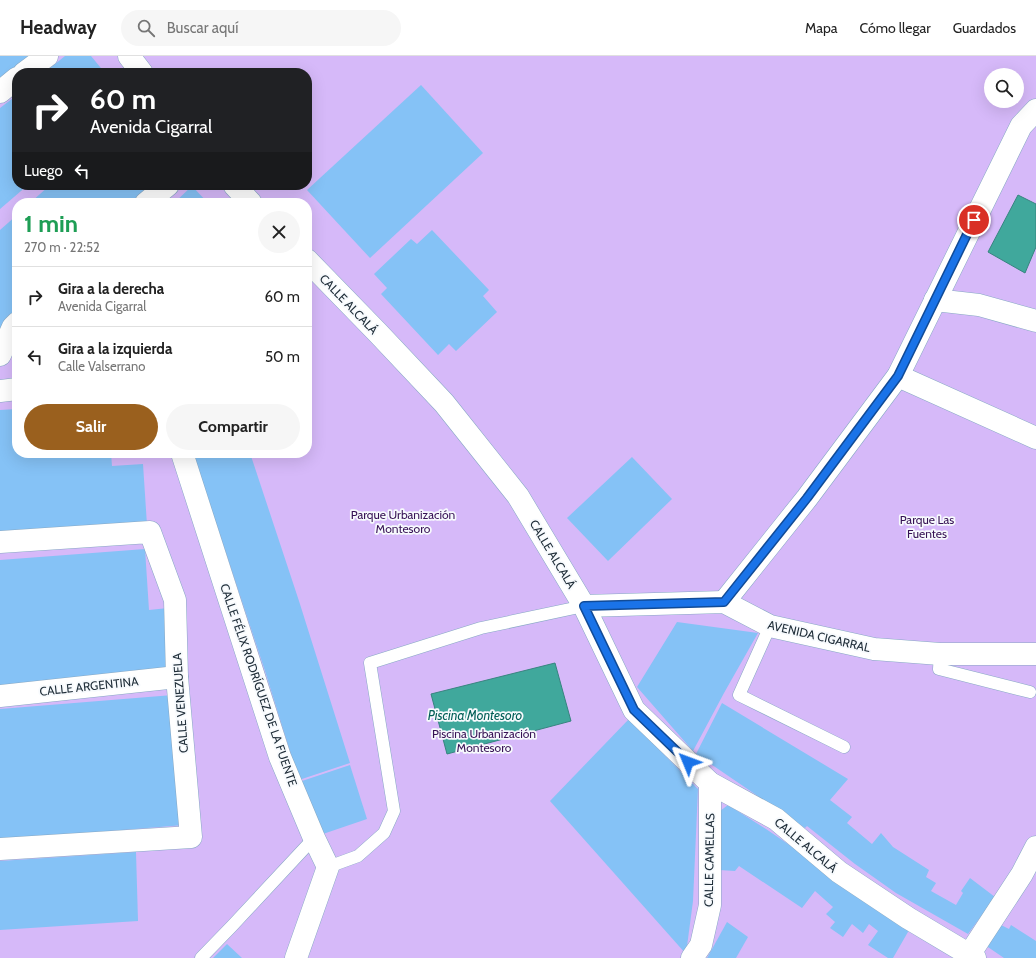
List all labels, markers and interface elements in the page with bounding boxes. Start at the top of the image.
search box [121,10,401,46]
text: Headway [20,16,97,39]
icon: search [135,17,157,39]
text: Buscar aquí [167,19,238,37]
text: Mapa [805,19,838,37]
text: Cómo llegar [860,19,931,37]
text: Guardados [953,19,1016,37]
map controls [984,68,1024,108]
button: search [984,68,1024,108]
text: 60 m [90,82,156,116]
icon: right [24,84,76,136]
text: Avenida Cigarral [90,116,212,138]
icon: left [71,160,93,182]
text: Luego [24,162,63,180]
pin [957,203,991,237]
text: 1 min [24,209,78,238]
icon: arrive [963,209,985,231]
button: close [258,211,300,253]
text: 270 m · 22:52 [24,239,100,255]
street label: CALLE ALCALÁ [317,271,382,338]
text: Gira a la derecha [58,280,164,298]
icon: right [24,286,46,308]
text: 60 m [264,288,300,306]
text: Avenida Cigarral [58,298,146,314]
text: Gira a la izquierda [58,340,172,358]
icon: left [24,346,46,368]
text: 50 m [265,348,300,366]
text: Calle Valserrano [58,358,145,374]
button: Salir [24,404,158,450]
button: Compartir [166,404,300,450]
park label: Parque Urbanización Montesoro [351,507,456,536]
park label: Parque Las Fuentes [900,512,954,541]
street label: CALLE ALCALÁ [527,517,580,592]
street label: CALLE FÉLIX RODRÍGUEZ DE LA FUENTE [217,582,301,789]
street label: AVENIDA CIGARRAL [766,617,872,655]
street label: CALLE VENEZUELA [169,652,191,754]
street label: CALLE ARGENTINA [39,673,140,699]
water label: Piscina Montesoro [428,707,523,723]
park label: Piscina Urbanización Montesoro [432,726,536,755]
position arrow [667,741,709,783]
street label: CALLE CAMELLAS [701,813,717,907]
street label: CALLE ALCALÁ [772,814,841,876]

